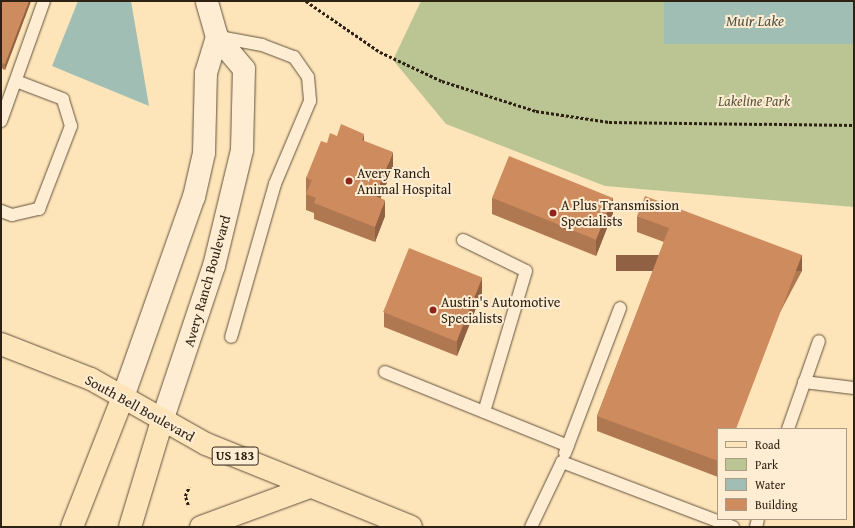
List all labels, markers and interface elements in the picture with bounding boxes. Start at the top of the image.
water label: Muir Lake [726,12,784,30]
park label: Lakeline Park [718,93,790,109]
place label: Avery Ranch Animal Hospital [357,165,451,198]
marker: Avery Ranch Animal Hospital [344,176,354,186]
place label: A Plus Transmission Specialists [561,197,679,230]
marker: A Plus Transmission Specialists [548,208,558,218]
street label: Avery Ranch Boulevard [180,213,234,349]
place label: Austin's Automotive Specialists [441,294,560,326]
marker: Austin's Automotive Specialists [428,305,438,315]
street label: South Bell Boulevard [82,371,198,445]
legend [717,428,847,520]
text: Road [755,436,780,453]
road number: US 183 [211,445,259,467]
text: Park [755,456,778,473]
text: Water [755,476,785,493]
text: Building [755,496,798,513]

